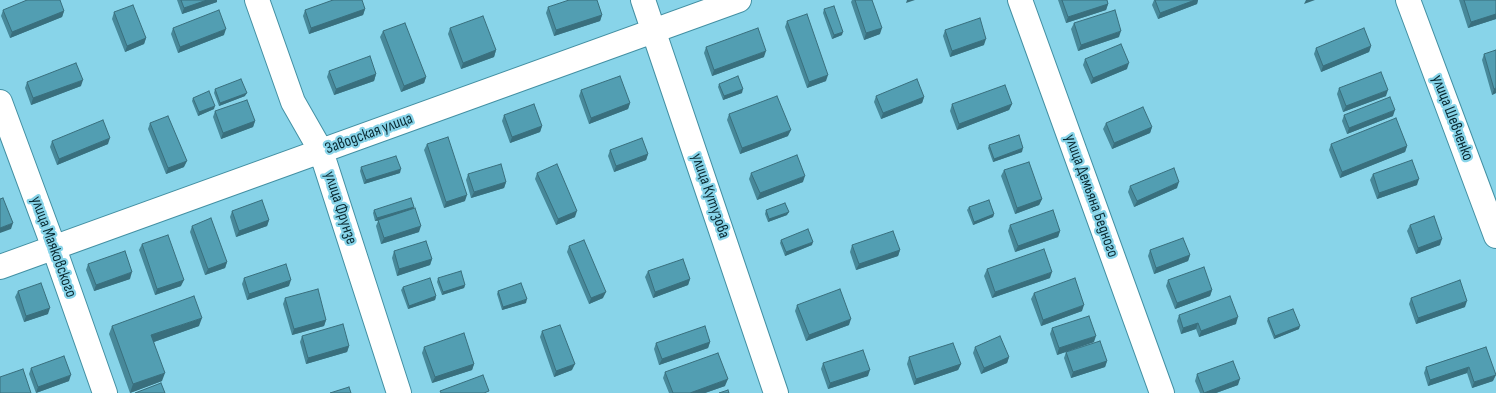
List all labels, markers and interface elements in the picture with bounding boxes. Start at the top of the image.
street label: улица Шевченко [1427,73,1477,163]
street label: Заводская улица [323,109,415,159]
street label: улица Демьяна Бедного [1060,132,1122,260]
street label: улица Кутузова [687,151,733,241]
street label: улица Фрунзе [319,169,361,247]
street label: улица Маяковского [26,194,80,300]

